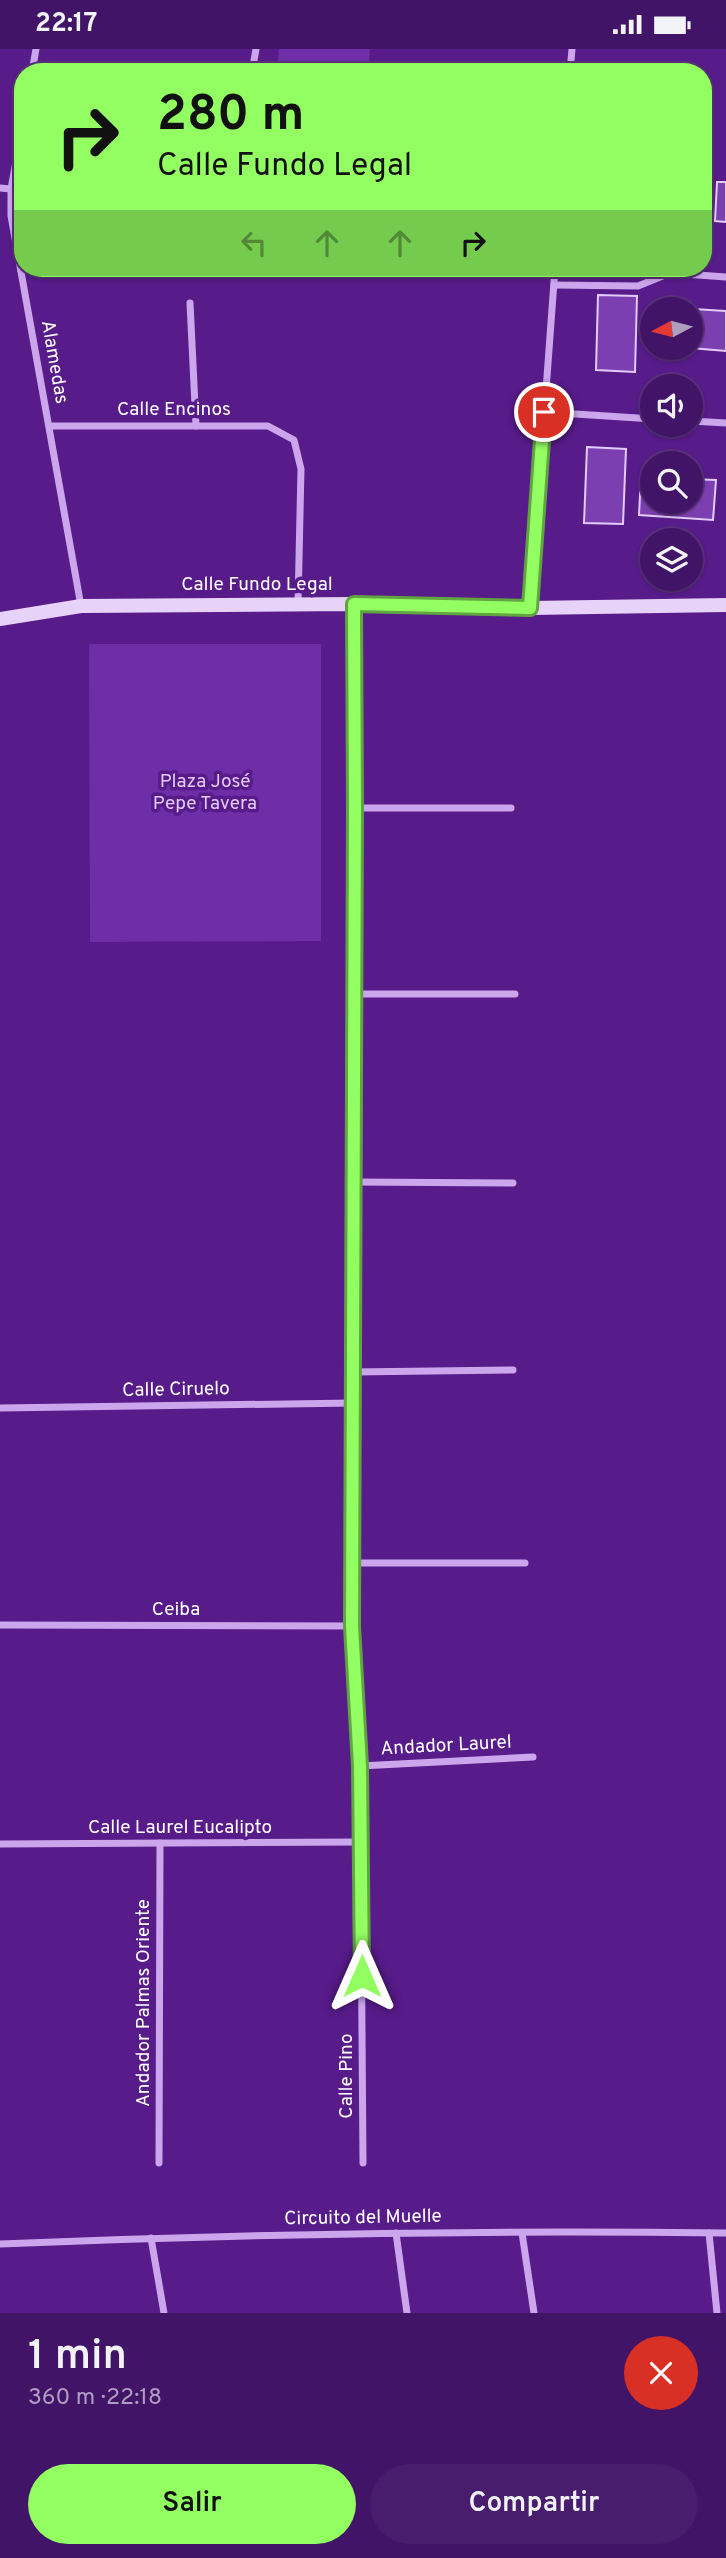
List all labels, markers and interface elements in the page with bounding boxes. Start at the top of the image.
text: 22:17 [35,8,97,41]
text: 280 m [157,86,304,148]
icon: right [42,91,133,182]
text: Calle Fundo Legal [157,147,412,187]
icon: left [235,224,273,262]
icon: ahead [308,224,346,262]
icon: ahead [381,224,419,262]
icon: right [454,224,492,262]
north arrow [640,297,704,361]
map controls [640,297,703,591]
street label: Alamedas [35,318,73,406]
button: sound [640,374,703,437]
pin [514,382,574,442]
icon: arrive [525,393,563,431]
street label: Calle Encinos [117,398,231,422]
button: search [640,451,703,514]
button: layers [640,528,703,591]
street label: Calle Fundo Legal [181,573,333,597]
park label: Plaza José Pepe Tavera [153,770,257,816]
street label: Calle Ciruelo [122,1377,230,1403]
street label: Ceiba [152,1598,200,1622]
street label: Andador Laurel [380,1731,512,1761]
street label: Calle Laurel Eucalipto [88,1816,272,1840]
street label: Andador Palmas Oriente [132,1899,156,2107]
position arrow [325,1939,399,2013]
street label: Calle Pino [335,2033,359,2119]
street label: Circuito del Muelle [284,2205,442,2231]
text: 1 min [28,2331,127,2384]
button: close [624,2336,698,2410]
text: 360 m · 22:18 [28,2384,162,2413]
button: Salir [28,2464,356,2544]
button: Compartir [370,2464,698,2544]

